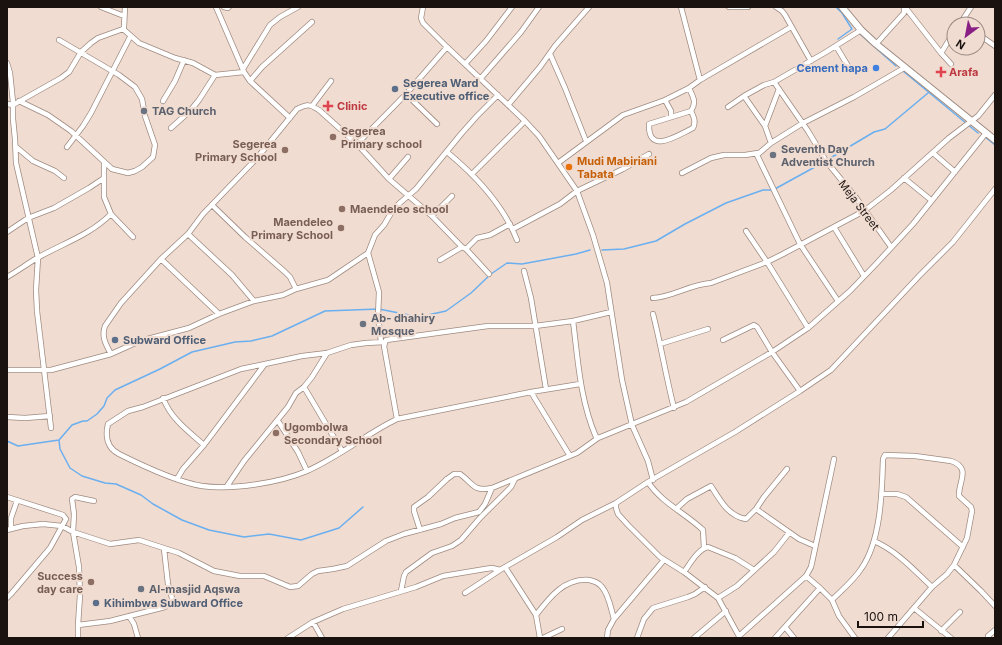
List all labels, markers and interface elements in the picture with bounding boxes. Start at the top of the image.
north arrow [946,16,986,56]
text: N [953,36,968,53]
place label: Cement hapa [797,61,868,75]
marker: Cement hapa [871,63,881,73]
place label: Arafa [949,65,978,79]
marker: Arafa [936,67,946,77]
place label: Segerea Ward Executive office [403,76,490,103]
marker: Segerea Ward Executive office [390,84,400,94]
place label: Clinic [337,99,368,113]
marker: Clinic [322,100,334,112]
place label: TAG Church [152,104,216,118]
marker: TAG Church [139,106,149,116]
place label: Segerea Primary school [341,124,422,151]
marker: Segerea Primary school [328,132,338,142]
place label: Segerea Primary School [195,137,277,164]
place label: Seventh Day Adventist Church [781,142,875,169]
marker: Segerea Primary School [280,145,290,155]
marker: Seventh Day Adventist Church [768,150,778,160]
place label: Mudi Mabiriani Tabata [577,154,657,181]
marker: Mudi Mabiriani Tabata [564,162,574,172]
street label: Meja Street [836,177,883,233]
place label: Maendeleo school [350,202,448,216]
marker: Maendeleo school [337,204,347,214]
place label: Maendeleo Primary School [251,215,333,242]
marker: Maendeleo Primary School [336,223,346,233]
place label: Ab- dhahiry Mosque [371,311,436,338]
marker: Ab- dhahiry Mosque [358,319,368,329]
place label: Subward Office [123,333,207,347]
marker: Subward Office [110,335,120,345]
place label: Ugombolwa Secondary School [284,420,382,447]
marker: Ugombolwa Secondary School [271,428,281,438]
place label: Success day care [37,569,83,596]
marker: Success day care [86,577,96,587]
place label: Al-masjid Aqswa [149,582,240,596]
marker: Al-masjid Aqswa [136,584,146,594]
place label: Kihimbwa Subward Office [104,596,244,610]
marker: Kihimbwa Subward Office [91,598,101,608]
scale bar [858,603,923,629]
text: 100 m [864,609,898,624]

